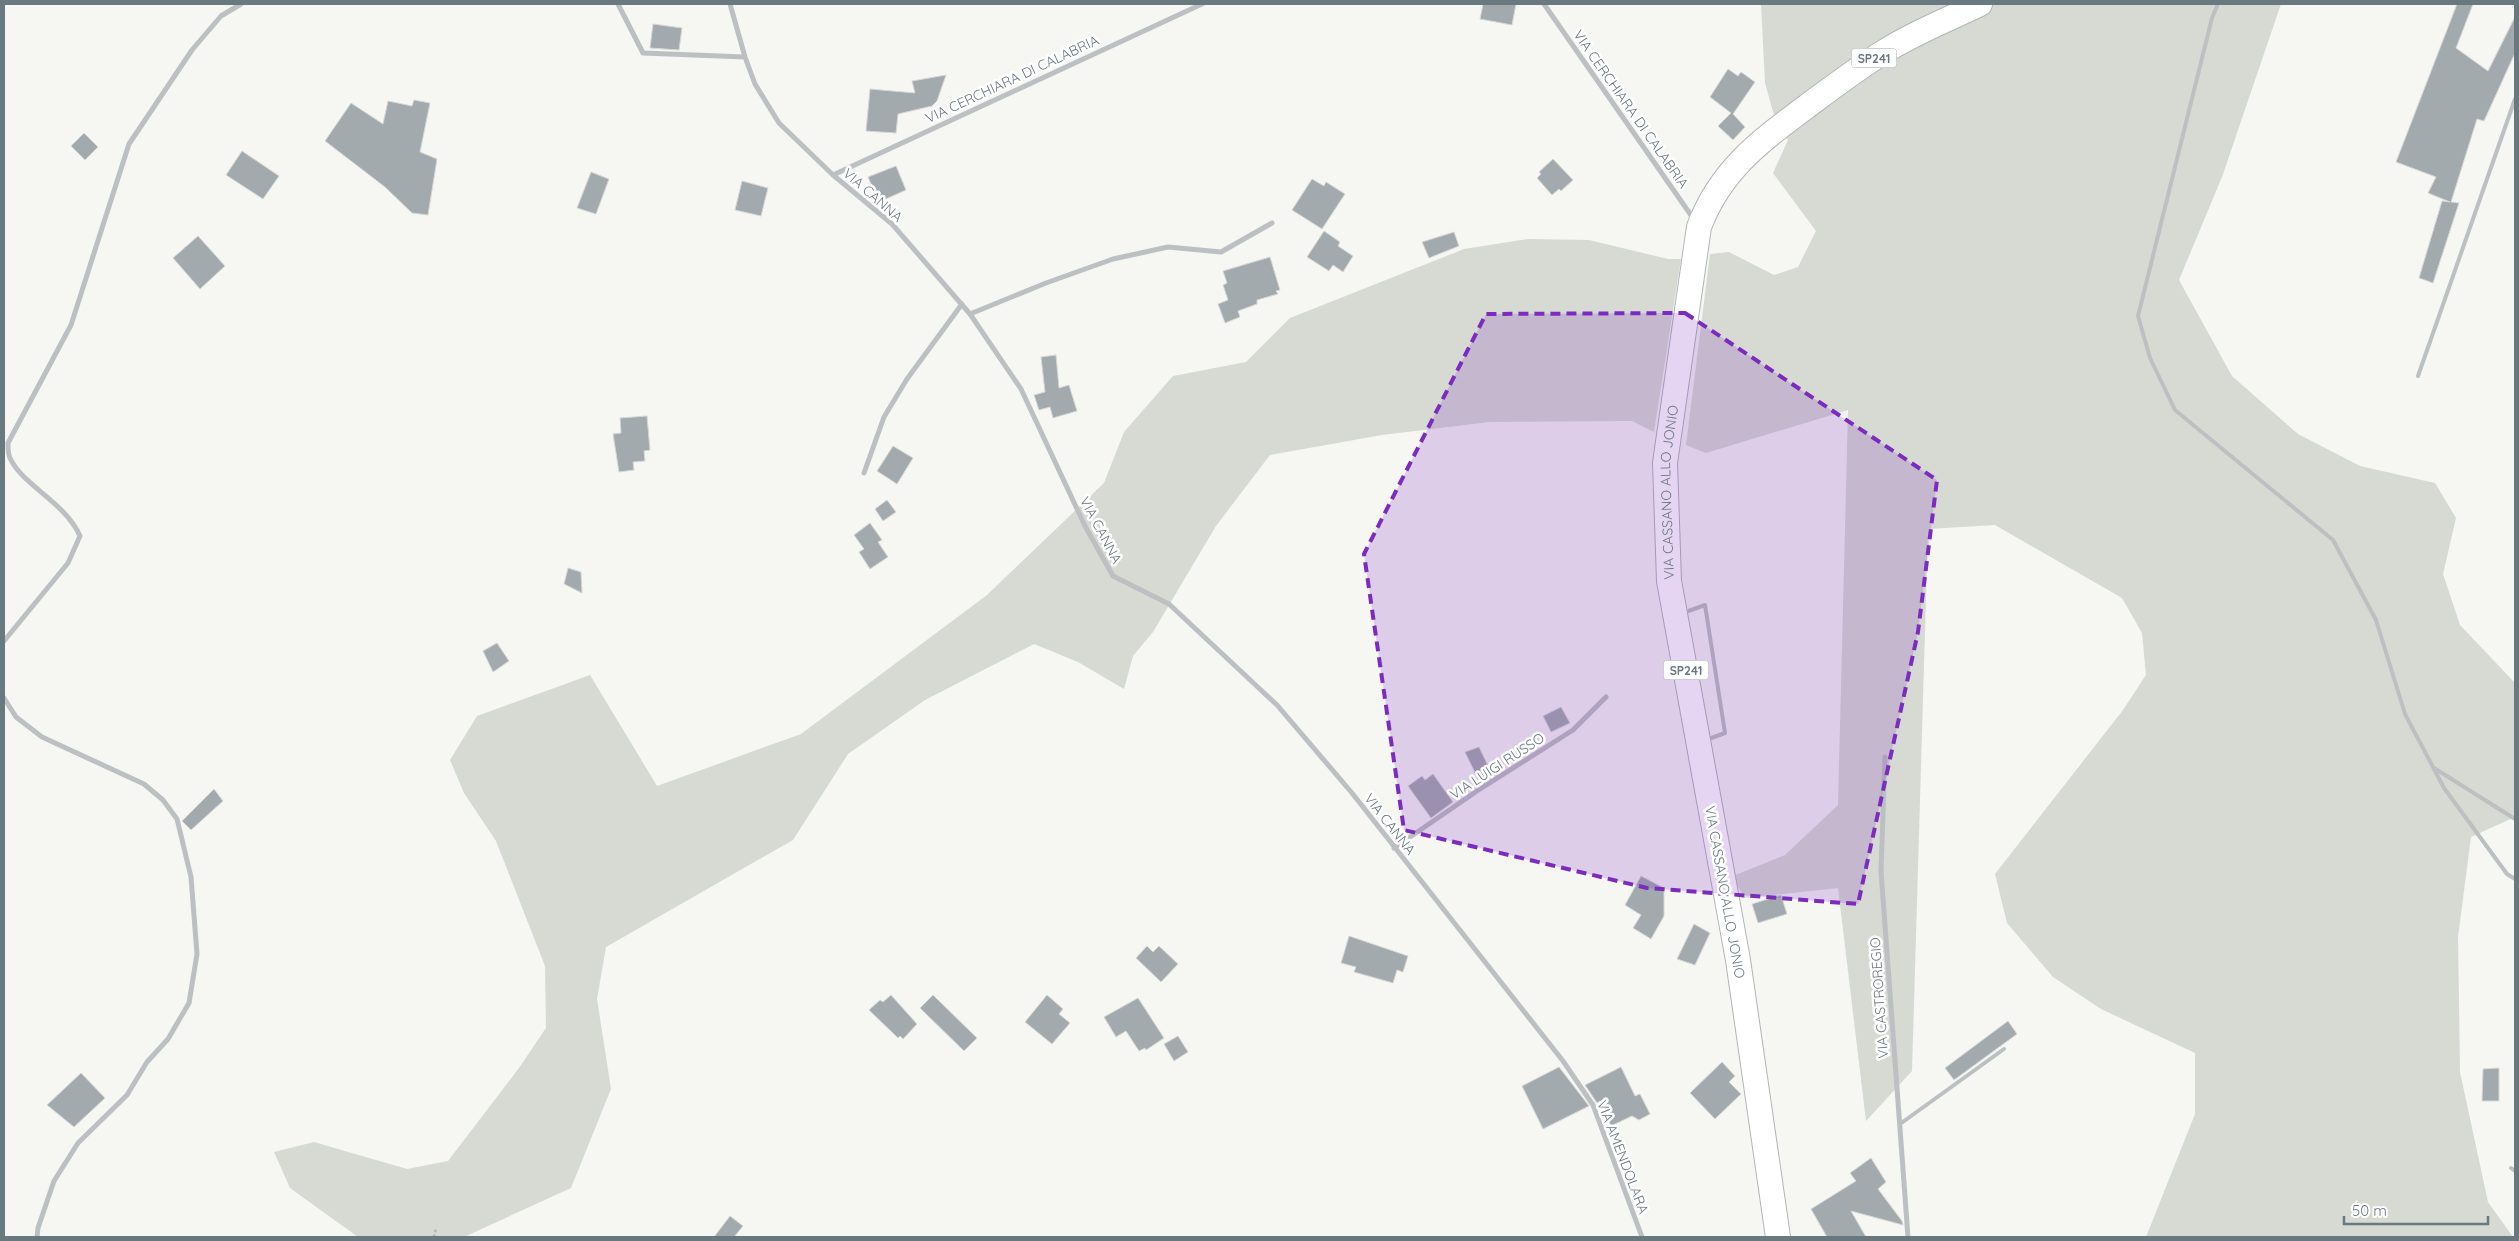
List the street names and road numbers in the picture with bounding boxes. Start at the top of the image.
street label: VIA CERCHIARA DI CALABRIA [1569,26,1693,192]
street label: VIA CERCHIARA DI CALABRIA [922,31,1102,127]
road number: SP241 [1852,48,1896,68]
street label: VIA CANNA [839,164,907,226]
street label: VIA CASSANO ALLO JONIO [1656,404,1682,580]
street label: VIA CANNA [1076,493,1126,567]
road number: SP241 [1664,660,1708,680]
street label: VIA LUIGI RUSSO [1446,729,1548,803]
street label: VIA CANNA [1360,790,1420,858]
street label: VIA CASSANO ALLO JONIO [1701,804,1749,980]
street label: VIA CASTROREGIO [1866,937,1892,1059]
street label: VIA AMENDOLARA [1593,1098,1653,1216]

